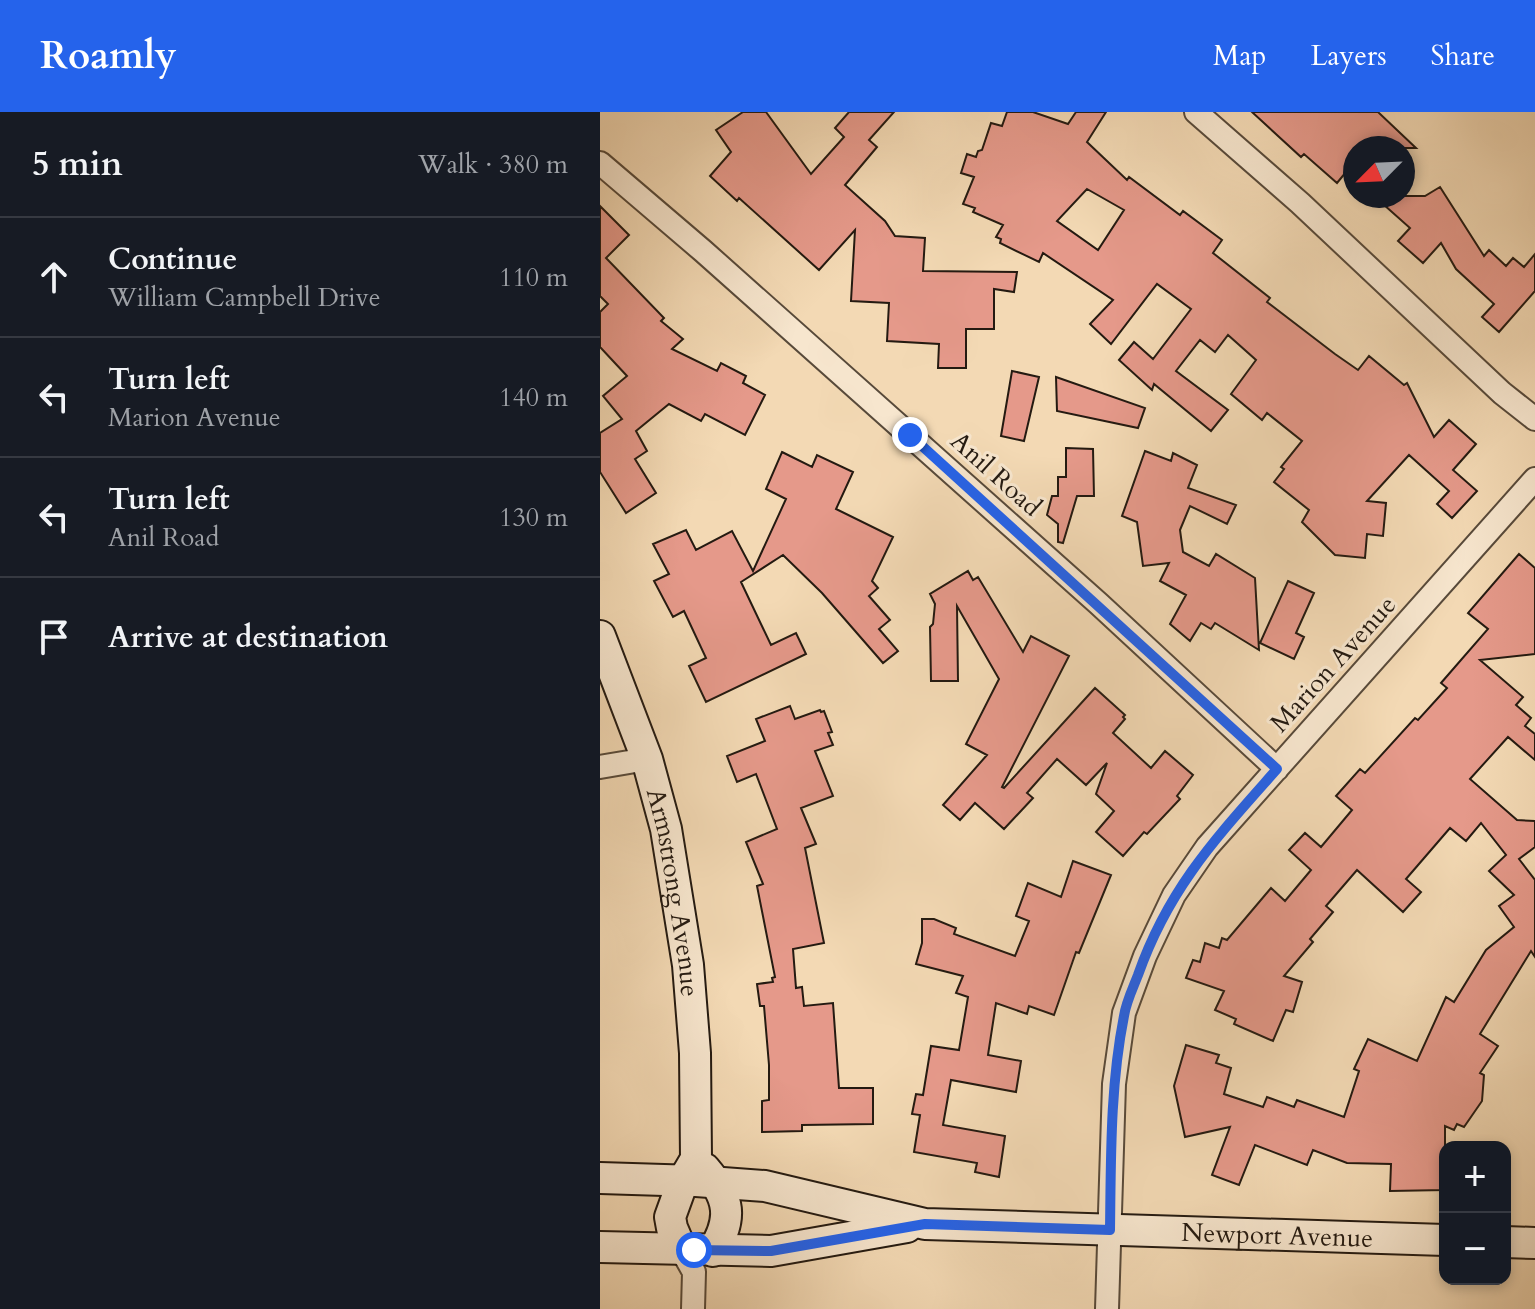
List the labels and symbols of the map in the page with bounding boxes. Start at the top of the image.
north arrow [1343,136,1415,208]
route end [892,417,928,453]
street label: Anil Road [943,424,1049,524]
street label: Marion Avenue [1262,588,1404,740]
street label: Armstrong Avenue [638,784,708,998]
street label: Newport Avenue [1181,1214,1374,1255]
route start [676,1232,712,1268]

